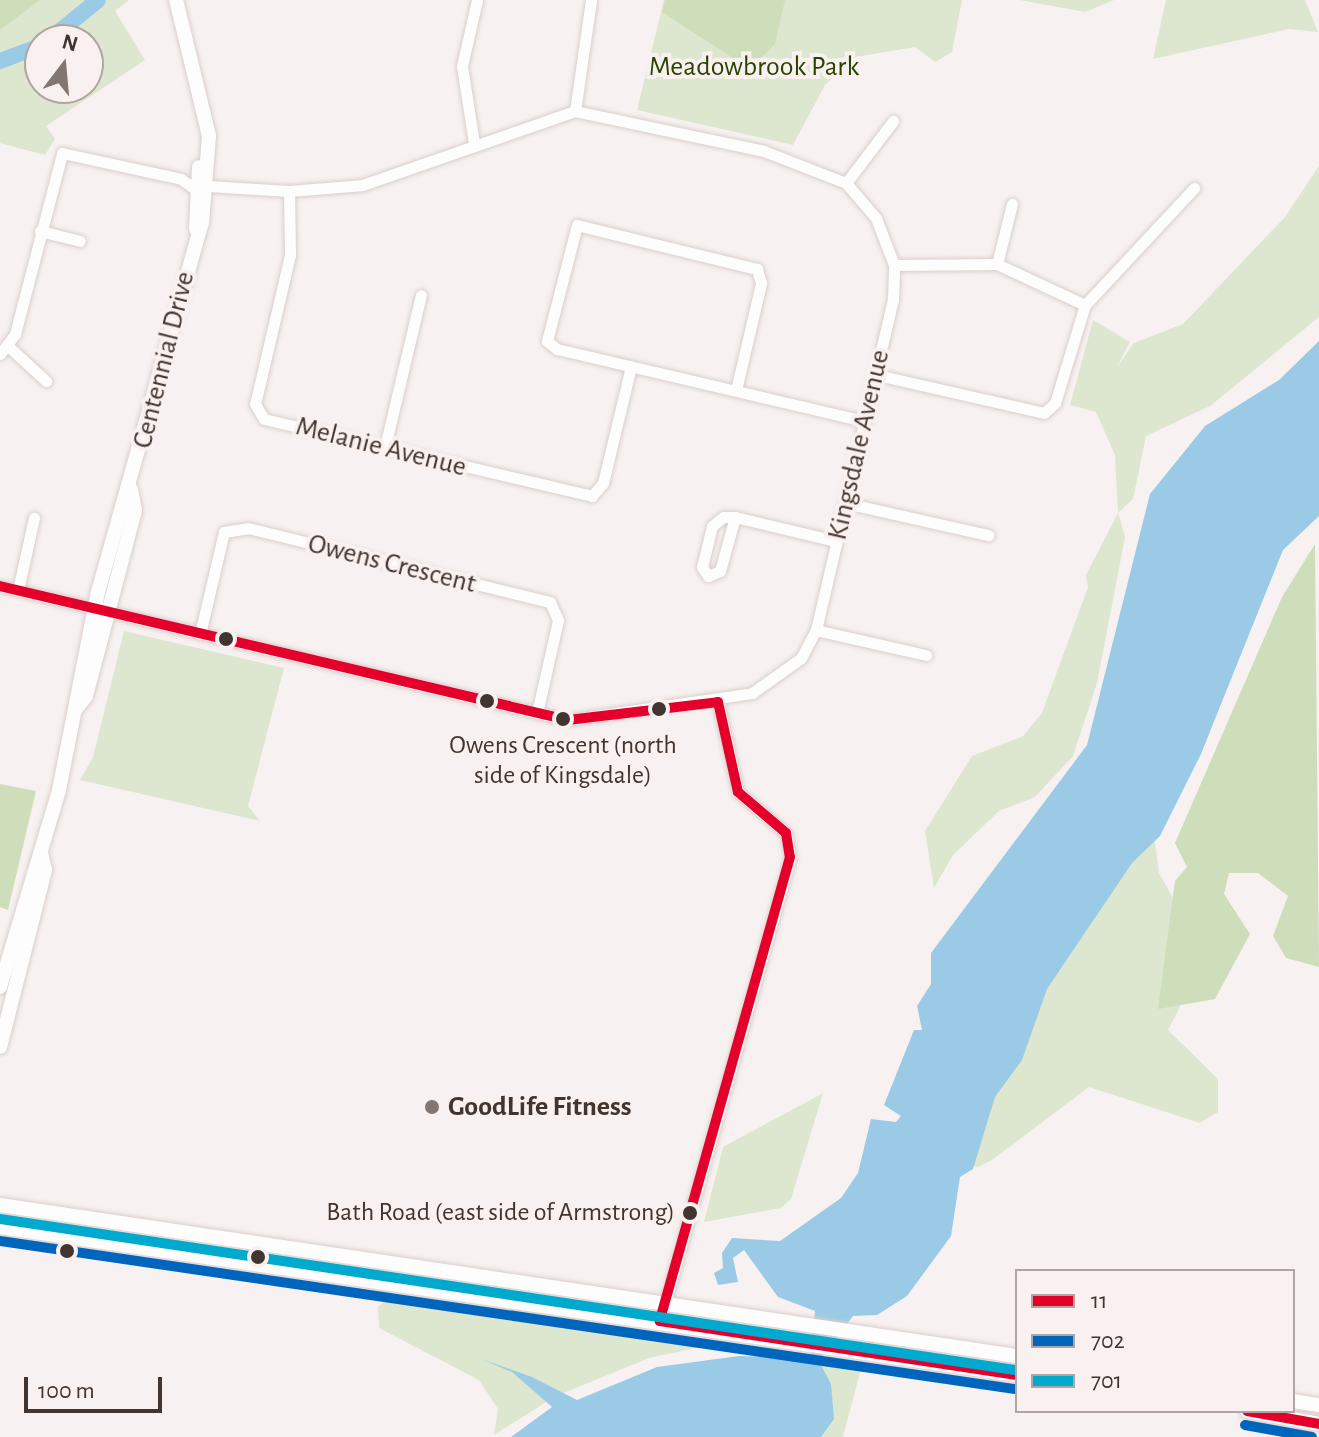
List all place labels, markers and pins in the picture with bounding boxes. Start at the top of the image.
unlabelled marker [218,631,234,647]
unlabelled marker [479,693,495,709]
unlabelled marker [651,701,667,717]
marker: Owens Crescent (north side of Kingsdale) [555,711,571,727]
place label: Owens Crescent (north side of Kingsdale) [449,730,677,792]
place label: GoodLife Fitness [448,1090,632,1124]
marker: GoodLife Fitness [423,1098,441,1116]
place label: Bath Road (east side of Armstrong) [326,1197,675,1229]
marker: Bath Road (east side of Armstrong) [682,1205,698,1221]
unlabelled marker [59,1243,75,1259]
unlabelled marker [250,1249,266,1265]

